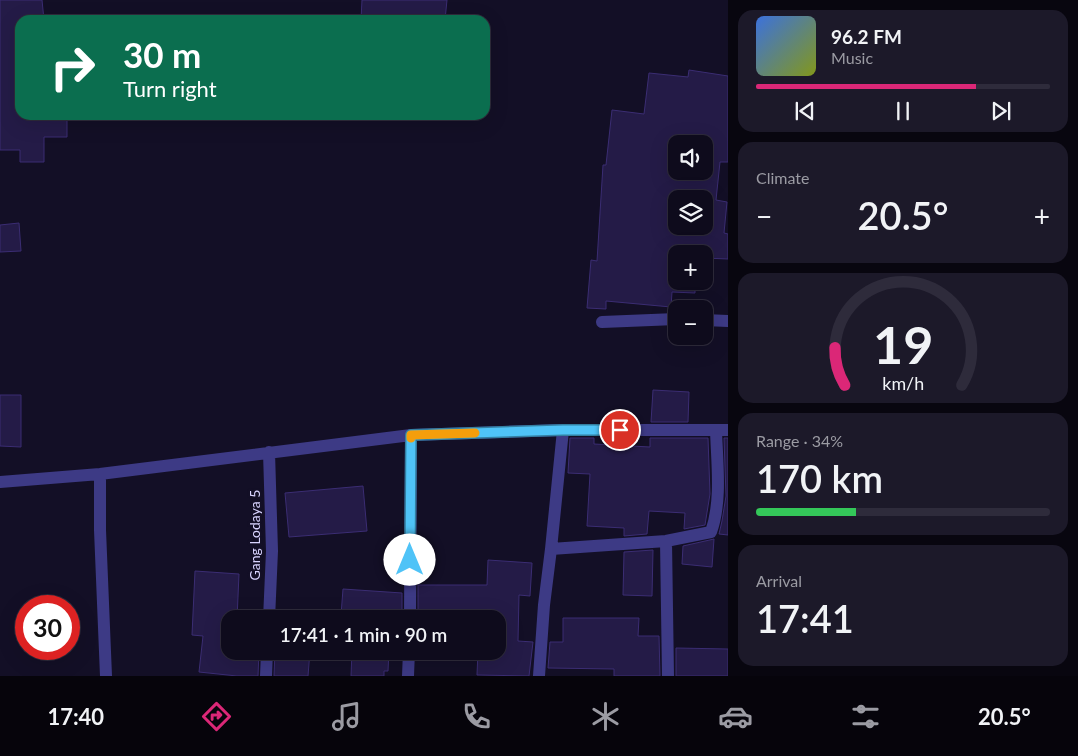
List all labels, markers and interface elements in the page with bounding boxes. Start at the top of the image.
text: 96.2 FM [831,25,902,48]
text: 30 m [123,33,201,75]
icon: right [40,35,105,100]
text: Music [831,48,873,67]
text: Turn right [123,75,217,102]
icon: previous [791,97,819,125]
icon: pause [889,97,917,125]
icon: next [987,97,1015,125]
map controls [668,135,713,345]
button: sound [668,135,713,180]
text: Climate [756,168,809,187]
button: layers [668,190,713,235]
text: 20.5° [858,192,948,238]
text: − [756,199,772,233]
text: + [1034,199,1050,233]
button: + [668,245,713,290]
button: − [668,300,713,345]
text: 19 [873,313,933,375]
text: km/h [882,372,924,394]
pin [599,409,641,451]
icon: arrive [606,416,634,444]
text: Range · 34% [756,431,843,450]
text: 170 km [756,455,883,501]
street label: Gang Lodaya 5 [246,490,263,580]
position arrow [383,533,435,585]
text: Arrival [756,571,802,590]
speed limit sign: 30 [15,595,80,660]
text: 17:41 [756,595,854,641]
text: 17:41 · 1 min · 90 m [280,623,447,646]
icon: directions [199,699,234,734]
icon: music [329,699,364,734]
icon: phone [459,699,494,734]
icon: climate [588,699,623,734]
icon: car [718,699,753,734]
icon: filters [848,699,883,734]
text: 17:40 [47,703,104,730]
text: 20.5° [978,703,1031,730]

